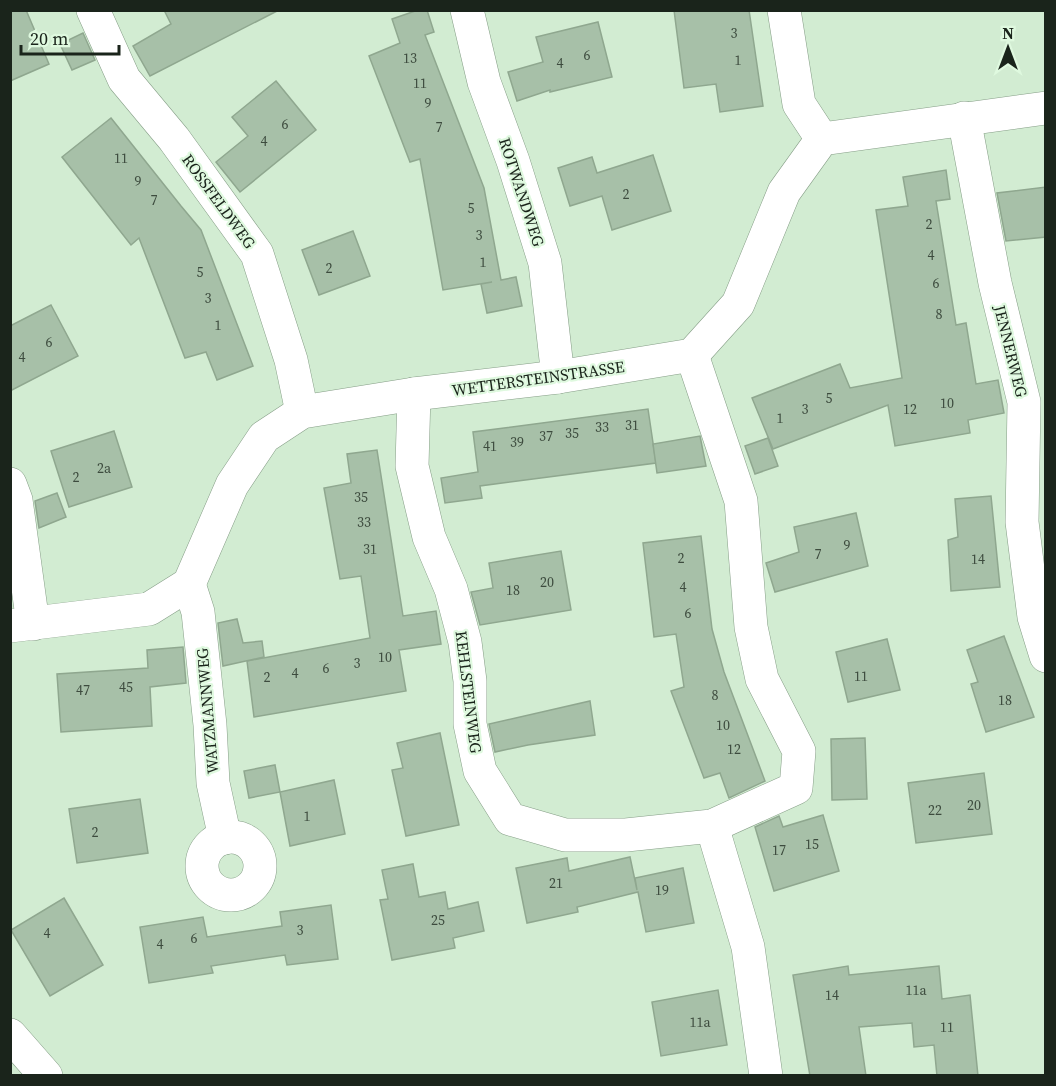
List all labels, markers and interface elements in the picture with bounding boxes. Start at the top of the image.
scale bar [21,18,118,56]
north arrow [978,18,1038,78]
text: N [1002,22,1014,44]
house number: 3 [731,23,738,43]
text: 20 m [30,26,68,51]
house number: 6 [584,45,591,65]
house number: 13 [403,48,417,68]
house number: 1 [735,50,742,70]
house number: 4 [557,53,564,73]
house number: 11 [413,73,427,93]
house number: 9 [425,93,432,113]
house number: 6 [282,114,289,134]
house number: 7 [436,117,443,137]
house number: 4 [261,131,268,151]
street label: ROTWANDWEG [494,135,550,249]
house number: 11 [114,148,128,168]
street label: ROSSFELDWEG [177,149,261,253]
house number: 9 [135,171,142,191]
house number: 2 [623,184,630,204]
house number: 7 [151,190,158,210]
house number: 5 [468,198,475,218]
house number: 2 [926,214,933,234]
house number: 3 [476,225,483,245]
house number: 4 [928,245,935,265]
house number: 1 [480,252,487,272]
house number: 2 [326,258,333,278]
house number: 5 [197,262,204,282]
house number: 6 [933,273,940,293]
house number: 3 [205,288,212,308]
street label: JENNERWEG [989,302,1033,399]
house number: 8 [936,304,943,324]
house number: 1 [215,315,222,335]
house number: 6 [46,332,53,352]
house number: 4 [19,347,26,367]
street label: WETTERSTEINSTRASSE [450,355,626,401]
house number: 5 [826,388,833,408]
house number: 10 [940,393,954,413]
house number: 3 [802,399,809,419]
house number: 12 [903,399,917,419]
house number: 1 [777,408,784,428]
house number: 31 [625,415,639,435]
house number: 33 [595,417,609,437]
house number: 35 [565,423,579,443]
house number: 37 [539,426,553,446]
house number: 39 [510,432,524,452]
house number: 41 [483,436,497,456]
house number: 2a [97,458,112,478]
house number: 2 [73,467,80,487]
house number: 35 [354,487,368,507]
house number: 33 [357,512,371,532]
house number: 9 [844,535,851,555]
house number: 31 [363,539,377,559]
house number: 7 [815,544,822,564]
house number: 2 [678,548,685,568]
house number: 14 [971,549,985,569]
house number: 20 [540,572,554,592]
house number: 4 [680,577,687,597]
house number: 18 [506,580,520,600]
house number: 6 [685,603,692,623]
street label: KEHLSTEINWEG [451,630,487,755]
street label: WATZMANNWEG [191,647,223,775]
house number: 10 [378,647,392,667]
house number: 3 [354,653,361,673]
house number: 6 [323,658,330,678]
house number: 4 [292,663,299,683]
house number: 11 [854,666,868,686]
house number: 2 [264,667,271,687]
house number: 45 [119,677,133,697]
house number: 47 [76,680,90,700]
house number: 8 [712,685,719,705]
house number: 18 [998,690,1012,710]
house number: 10 [716,715,730,735]
house number: 12 [727,739,741,759]
house number: 20 [967,795,981,815]
house number: 22 [928,800,942,820]
house number: 1 [304,806,311,826]
house number: 2 [92,822,99,842]
house number: 15 [805,834,819,854]
house number: 17 [772,840,786,860]
house number: 21 [549,873,563,893]
house number: 19 [655,880,669,900]
house number: 25 [431,910,445,930]
house number: 3 [297,920,304,940]
house number: 4 [44,923,51,943]
house number: 6 [191,928,198,948]
house number: 4 [157,934,164,954]
house number: 11a [905,980,927,1000]
house number: 14 [825,985,839,1005]
house number: 11a [689,1012,711,1032]
house number: 11 [940,1017,954,1037]

